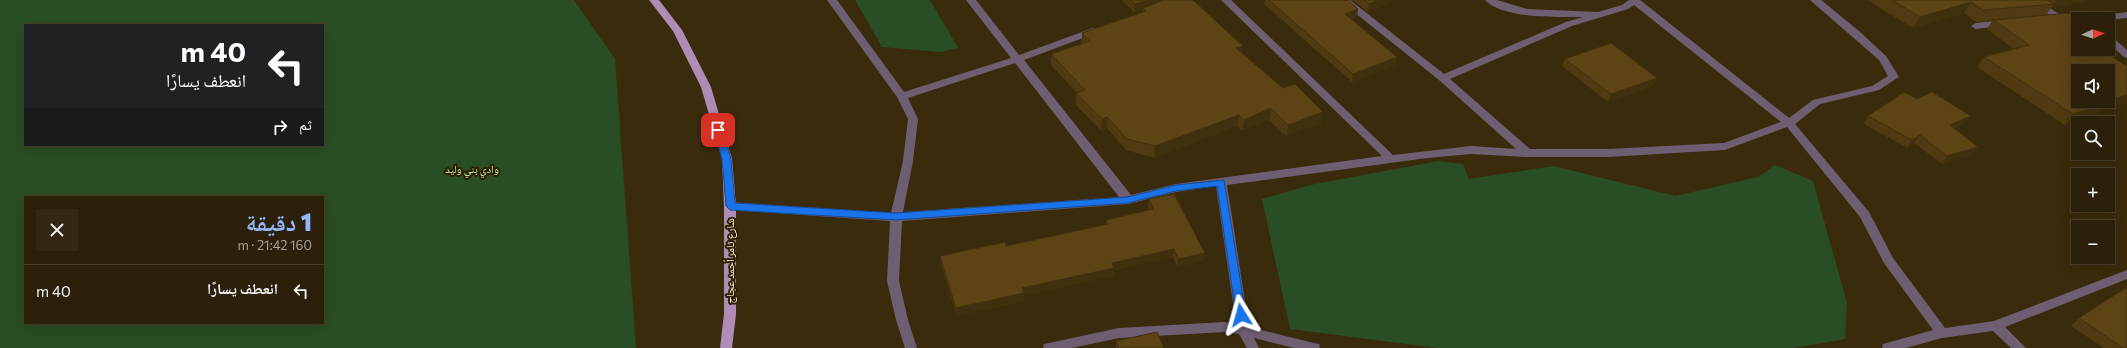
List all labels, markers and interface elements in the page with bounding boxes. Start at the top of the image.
north arrow [2071,12,2115,56]
map controls [2071,12,2115,264]
text: 40 m [180,34,246,68]
icon: left [260,40,312,92]
button: sound [2071,64,2115,108]
text: انعطف يسارًا [166,69,246,91]
pin [701,113,735,147]
text: ثم [299,115,312,133]
icon: right [269,116,291,138]
button: search [2071,116,2115,160]
icon: arrive [707,119,729,141]
park label: وادي بني وليد [445,162,499,178]
button: + [2071,168,2115,212]
text: 1 دقيقة [246,207,312,236]
button: close [36,209,78,251]
street label: شارع ثامر أحمد عجاج [723,218,737,304]
button: − [2071,220,2115,264]
text: 160 m · 21:42 [238,237,312,253]
text: انعطف يسارًا [207,279,278,297]
icon: left [290,280,312,302]
text: 40 m [36,282,71,300]
position arrow [1220,294,1262,336]

